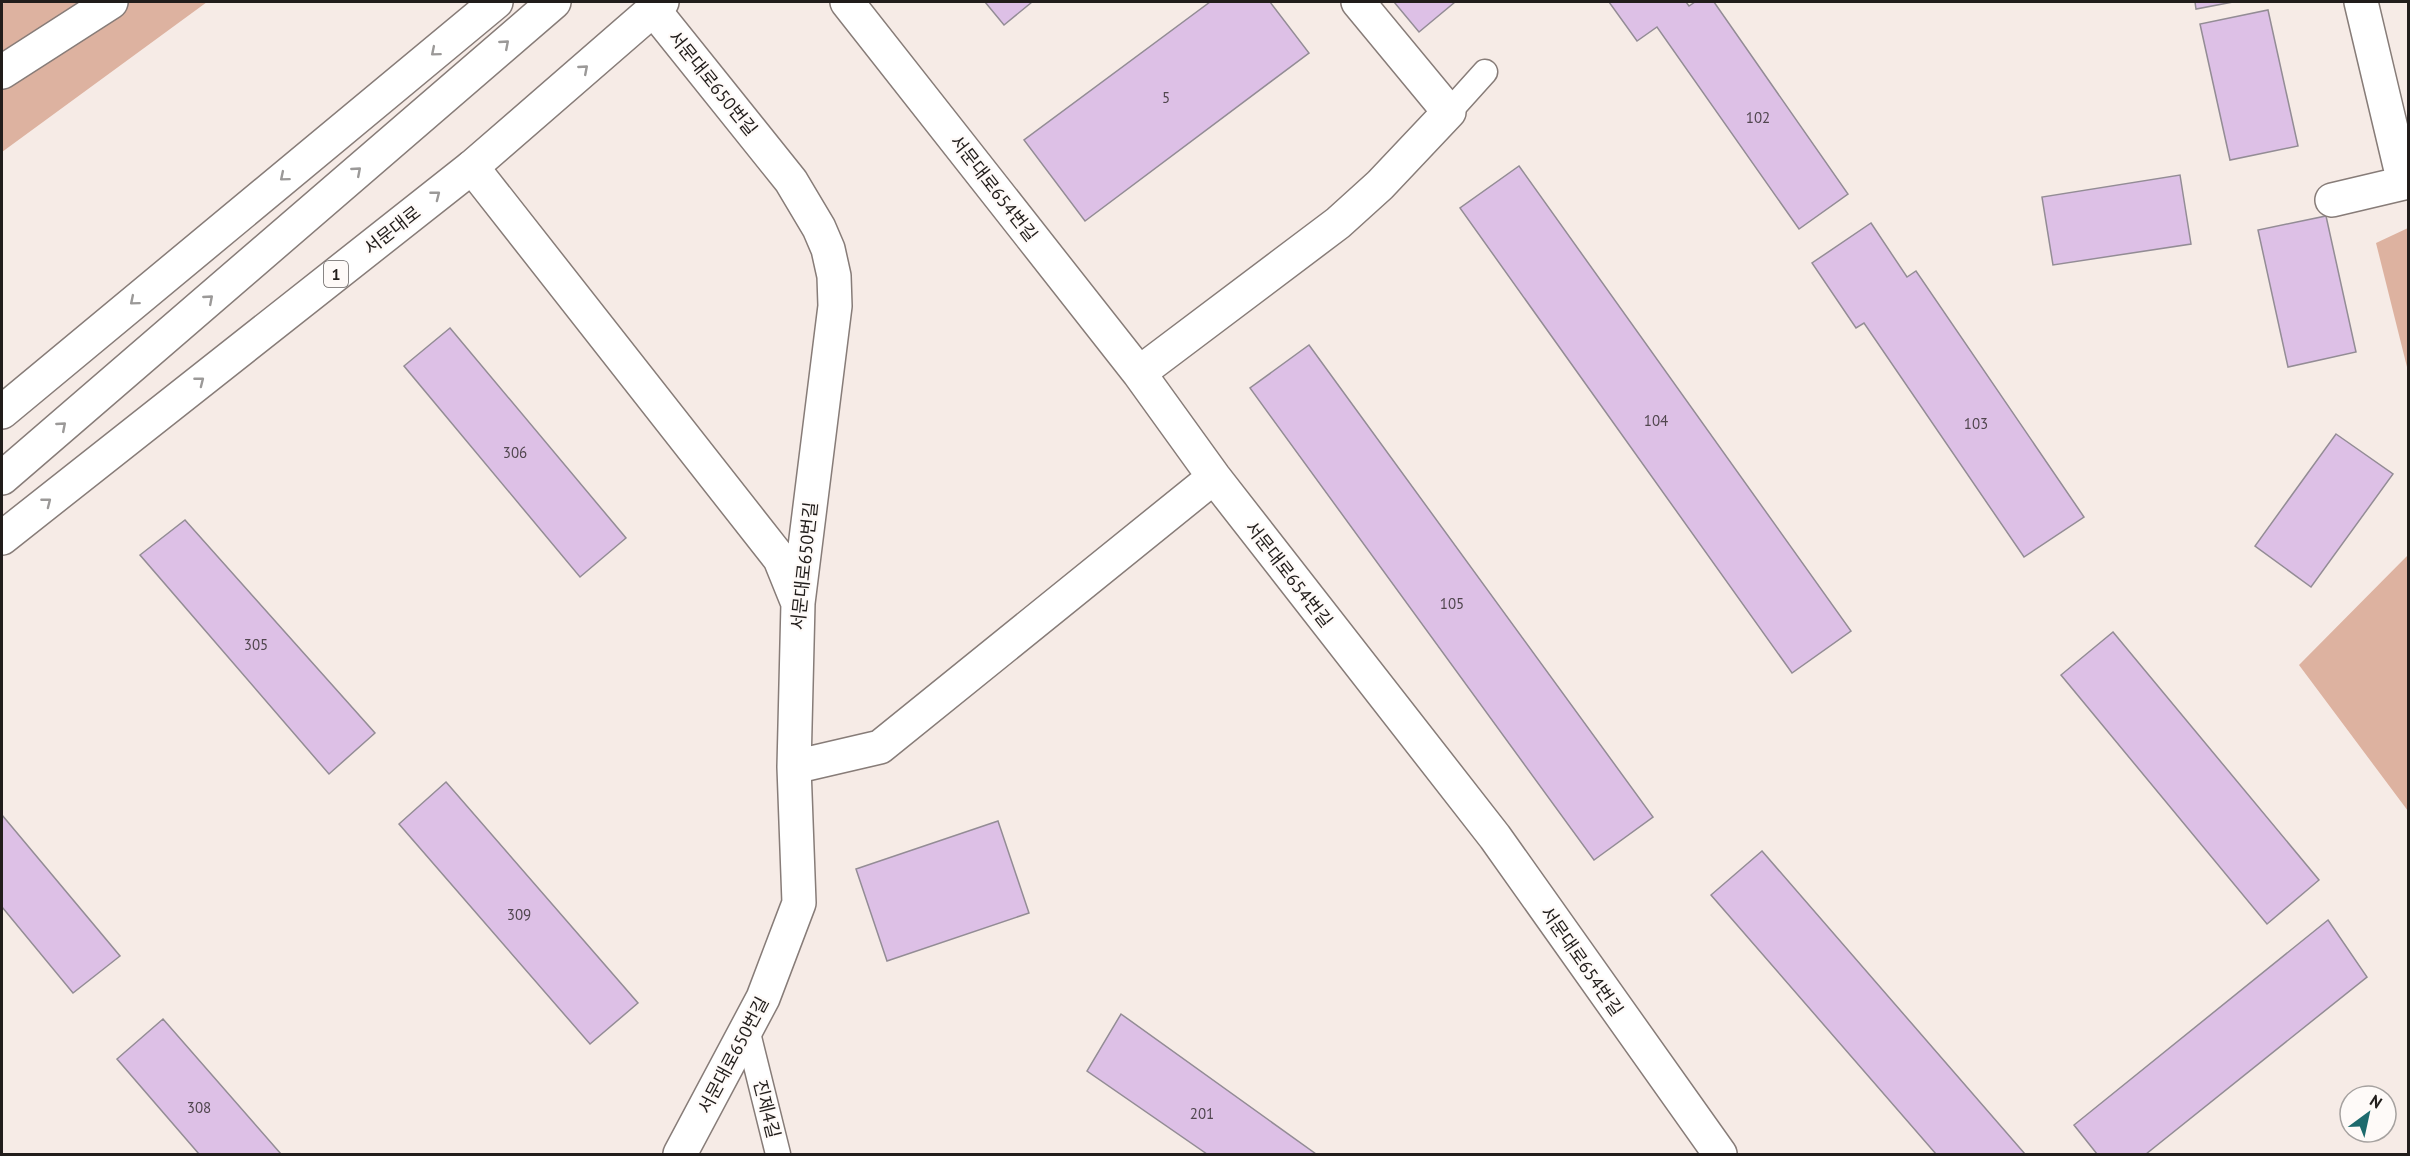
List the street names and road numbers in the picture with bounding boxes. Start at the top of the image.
street label: 서문대로650번길 [664,26,762,140]
street label: 서문대로654번길 [945,130,1043,246]
street label: 서문대로 [359,201,425,259]
road number: 1 [324,261,348,287]
street label: 서문대로650번길 [786,501,822,631]
street label: 서문대로654번길 [1240,516,1338,632]
street label: 서문대로654번길 [1536,902,1628,1020]
street label: 서문대로650번길 [693,993,773,1117]
street label: 진제4길 [749,1077,785,1141]

